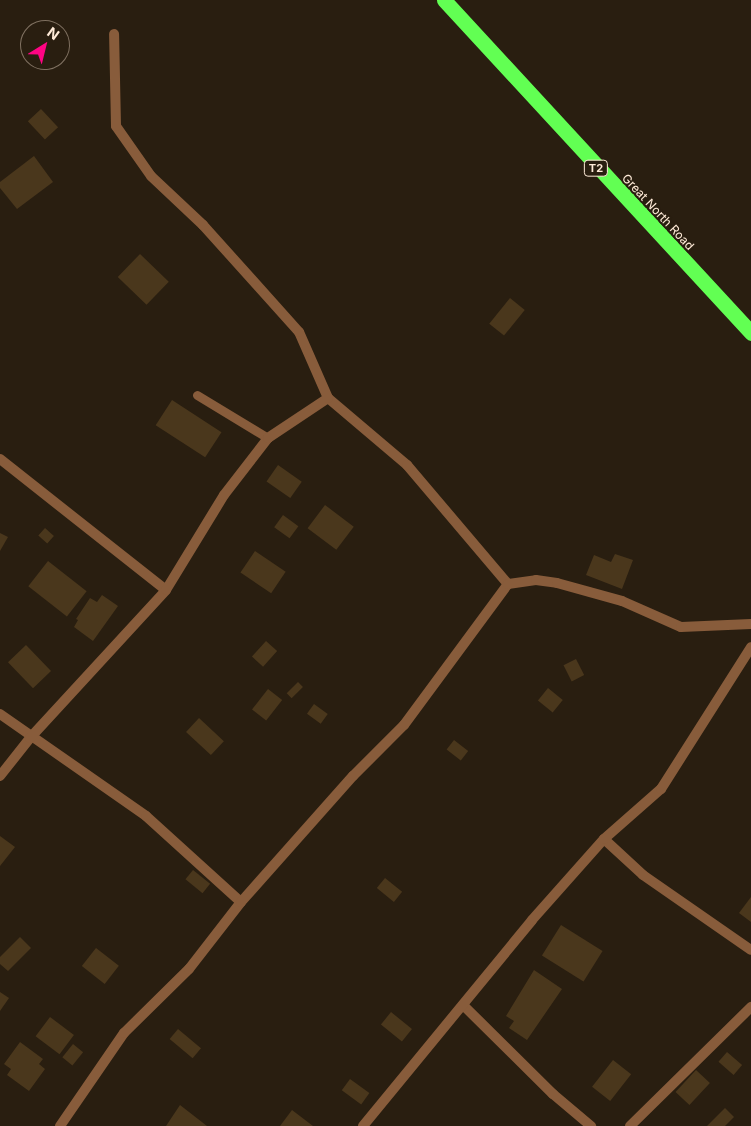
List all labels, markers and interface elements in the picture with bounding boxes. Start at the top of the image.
north arrow [20,20,70,70]
text: N [44,23,63,43]
road number: T2 [584,160,608,177]
street label: Great North Road [619,171,697,253]

